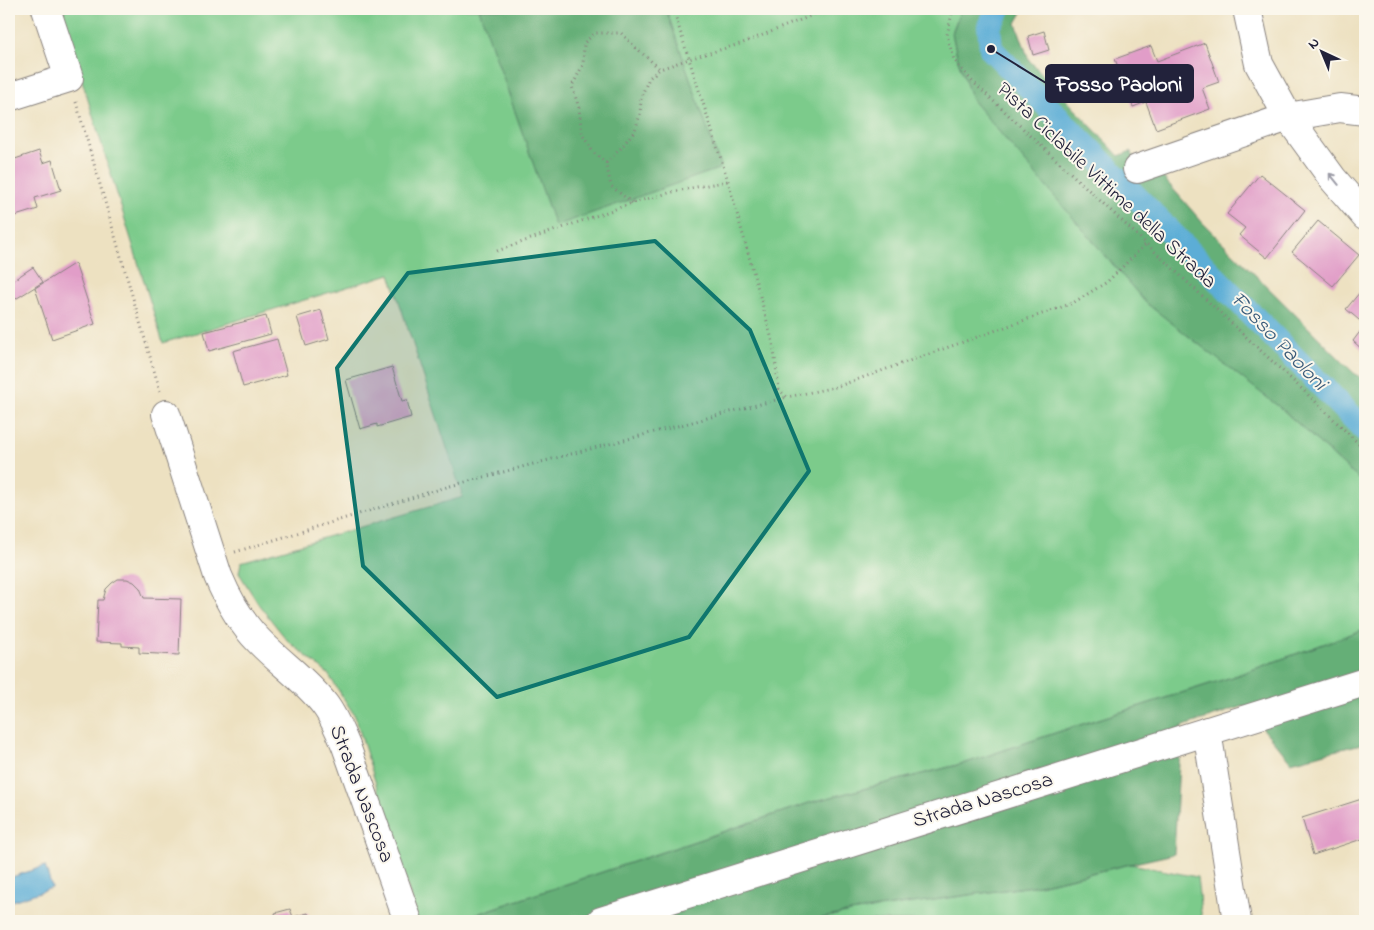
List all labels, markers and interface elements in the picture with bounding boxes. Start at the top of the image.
north arrow [1296,28,1346,78]
text: N [1303,33,1325,55]
callout: Fosso Paoloni [1046,65,1193,102]
text: Fosso Paoloni [1054,70,1183,102]
street label: Pista Ciclabile Vittime della Strada [989,76,1223,296]
one-way arrow [1328,173,1339,186]
water label: Fosso Paoloni [1222,285,1335,400]
street label: Strada Nascosa [321,721,401,867]
street label: Strada Nascosa [909,765,1057,837]

